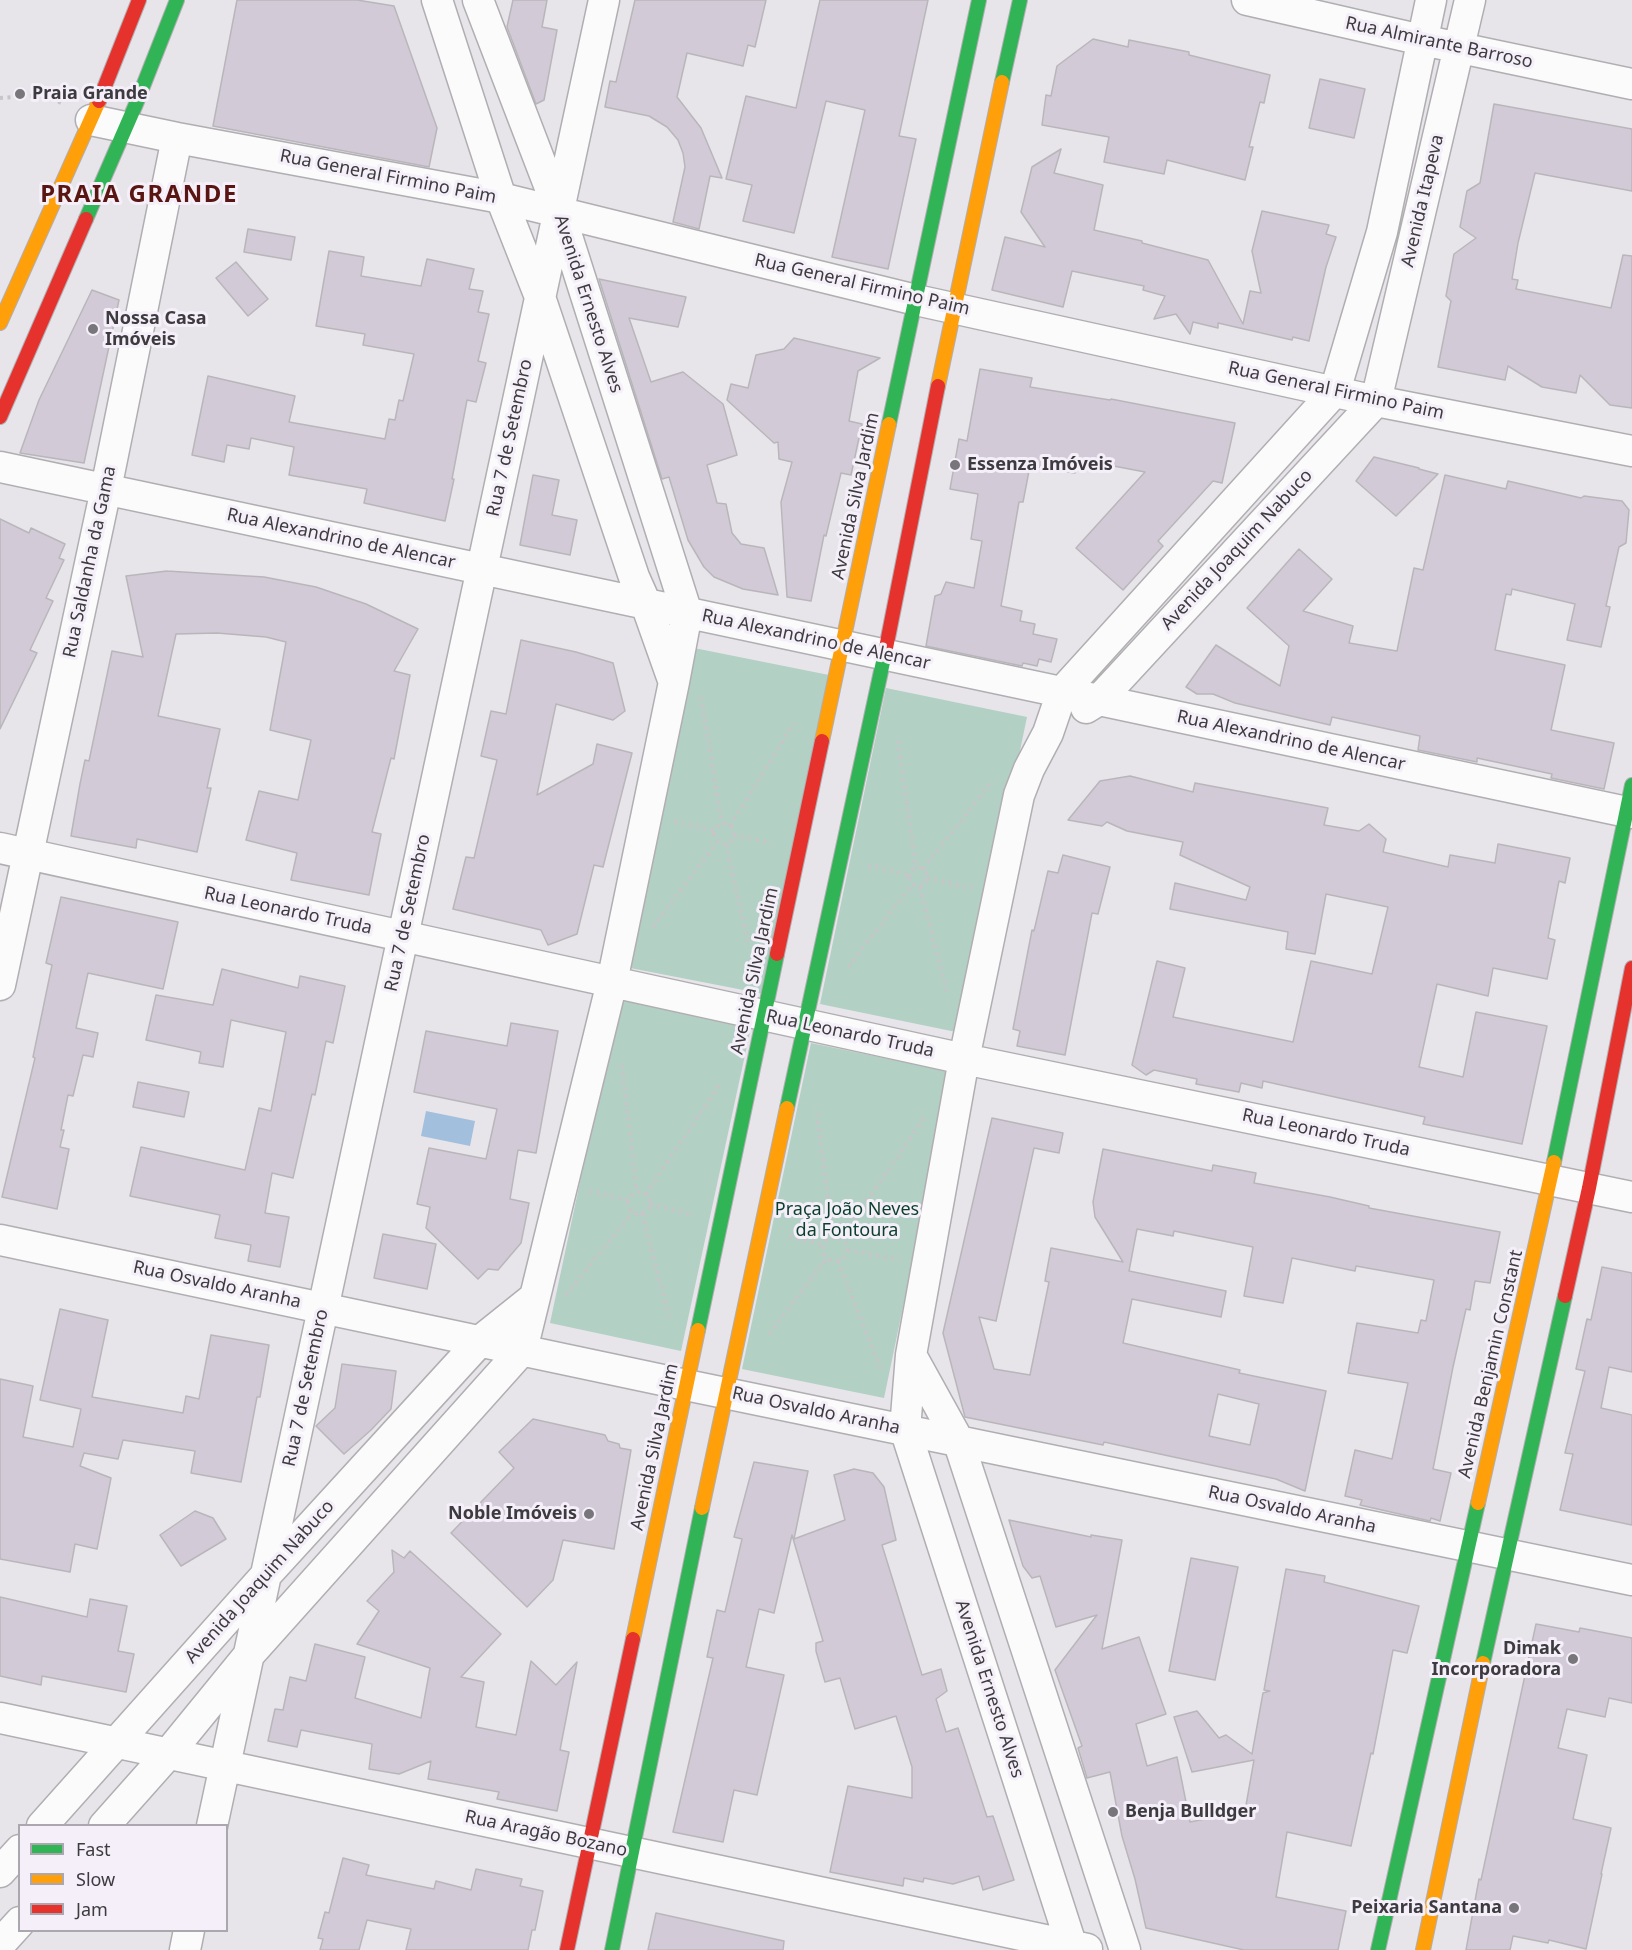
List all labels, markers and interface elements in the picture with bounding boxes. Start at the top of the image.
street label: Rua Almirante Barroso [1343,13,1535,73]
place label: Praia Grande [32,83,148,105]
marker: Praia Grande [13,87,27,101]
street label: Avenida Itapeva [1397,133,1449,269]
street label: Rua General Firmino Paim [278,145,498,209]
district label: PRAIA GRANDE [40,181,238,209]
street label: Avenida Ernesto Alves [549,212,627,396]
street label: Rua General Firmino Paim [752,250,972,320]
place label: Nossa Casa Imóveis [105,308,207,350]
marker: Nossa Casa Imóveis [86,322,100,336]
street label: Rua 7 de Setembro [483,357,537,519]
street label: Rua General Firmino Paim [1226,358,1446,424]
street label: Avenida Silva Jardim [828,411,884,581]
place label: Essenza Imóveis [967,454,1113,476]
marker: Essenza Imóveis [948,458,962,472]
street label: Rua Saldanha da Gama [59,464,121,660]
street label: Avenida Joaquim Nabuco [1157,465,1317,635]
street label: Rua Alexandrino de Alencar [225,504,457,574]
street label: Rua Alexandrino de Alencar [700,605,932,675]
street label: Rua Alexandrino de Alencar [1175,706,1407,776]
street label: Rua 7 de Setembro [381,832,435,994]
street label: Rua Leonardo Truda [202,883,374,939]
street label: Avenida Silva Jardim [727,886,783,1056]
street label: Rua Leonardo Truda [764,1006,936,1062]
street label: Rua Leonardo Truda [1240,1105,1412,1161]
park label: Praça João Neves da Fontoura [775,1199,919,1242]
street label: Avenida Benjamin Constant [1454,1248,1528,1480]
street label: Rua Osvaldo Aranha [131,1257,303,1313]
street label: Rua 7 de Setembro [279,1307,333,1469]
street label: Avenida Silva Jardim [627,1362,683,1532]
street label: Rua Osvaldo Aranha [730,1383,902,1439]
street label: Rua Osvaldo Aranha [1206,1482,1378,1538]
street label: Avenida Joaquim Nabuco [181,1496,339,1668]
place label: Noble Imóveis [448,1503,577,1525]
marker: Noble Imóveis [582,1507,596,1521]
street label: Avenida Ernesto Alves [950,1597,1028,1781]
place label: Dimak Incorporadora [1432,1638,1561,1680]
marker: Dimak Incorporadora [1566,1652,1580,1666]
place label: Benja Bulldger [1125,1801,1256,1823]
marker: Benja Bulldger [1106,1805,1120,1819]
street label: Rua Aragão Bozano [463,1806,629,1862]
legend [18,1824,228,1932]
text: Fast [76,1837,111,1861]
text: Slow [76,1867,115,1891]
text: Jam [76,1897,108,1921]
place label: Peixaria Santana [1351,1897,1502,1919]
marker: Peixaria Santana [1507,1901,1521,1915]

